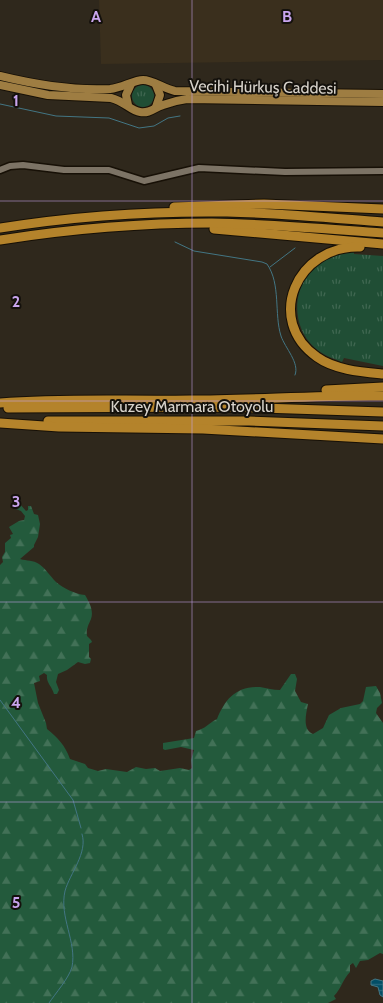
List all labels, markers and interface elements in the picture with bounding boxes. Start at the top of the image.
text: A [91,7,101,26]
text: B [282,7,292,26]
street label: Vecihi Hürkuş Caddesi [189,76,337,98]
text: 1 [13,91,19,110]
text: 2 [12,292,20,311]
street label: Kuzey Marmara Otoyolu [111,397,273,416]
text: 3 [12,492,20,511]
text: 4 [11,693,21,712]
text: 5 [12,893,20,912]

